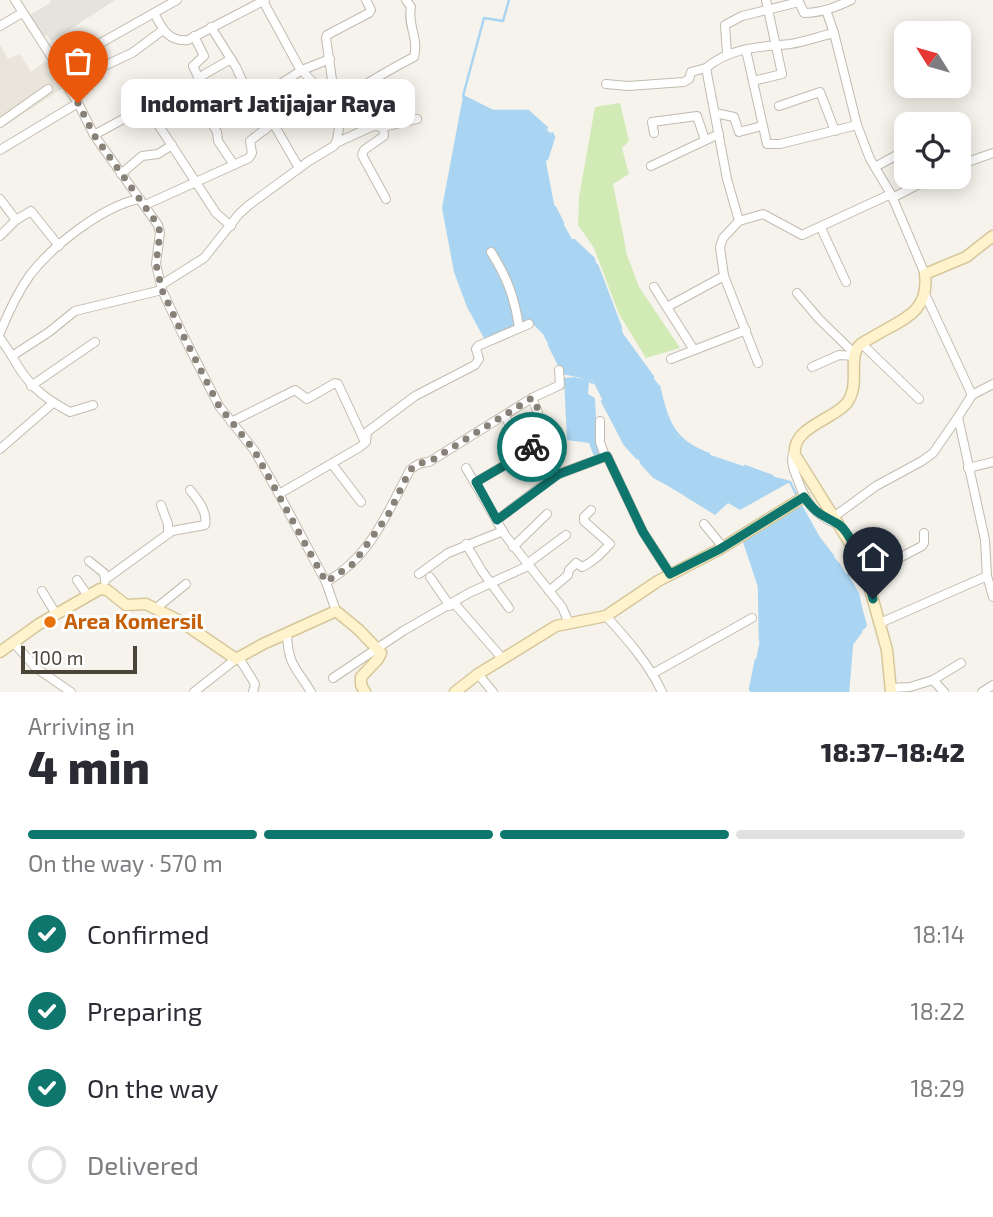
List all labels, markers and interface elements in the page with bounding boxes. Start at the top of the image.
north arrow [894,21,971,98]
map controls [894,21,971,189]
pin [48,31,108,103]
icon: bag [59,42,97,80]
callout: Indomart Jatijajar Raya [120,78,414,128]
text: Indomart Jatijajar Raya [140,89,396,117]
button: locate [894,112,971,189]
courier [497,412,567,482]
icon: bike [513,428,551,466]
pin [843,527,903,599]
icon: home [854,538,892,576]
place label: Area Komersil [64,608,203,633]
marker: Area Komersil [42,614,58,630]
scale bar [21,643,136,675]
text: 100 m [32,646,83,669]
text: Arriving in [28,712,135,740]
text: 18:37–18:42 [821,736,965,767]
text: 4 min [28,738,150,793]
text: On the way · 570 m [28,849,223,877]
icon: check [28,915,66,953]
text: Confirmed [87,918,210,949]
text: 18:14 [913,920,965,948]
icon: check [28,992,66,1030]
text: Preparing [87,995,202,1026]
text: 18:22 [911,997,965,1025]
icon: check [28,1069,66,1107]
text: On the way [87,1072,218,1103]
text: 18:29 [910,1074,965,1102]
text: Delivered [87,1149,199,1180]

